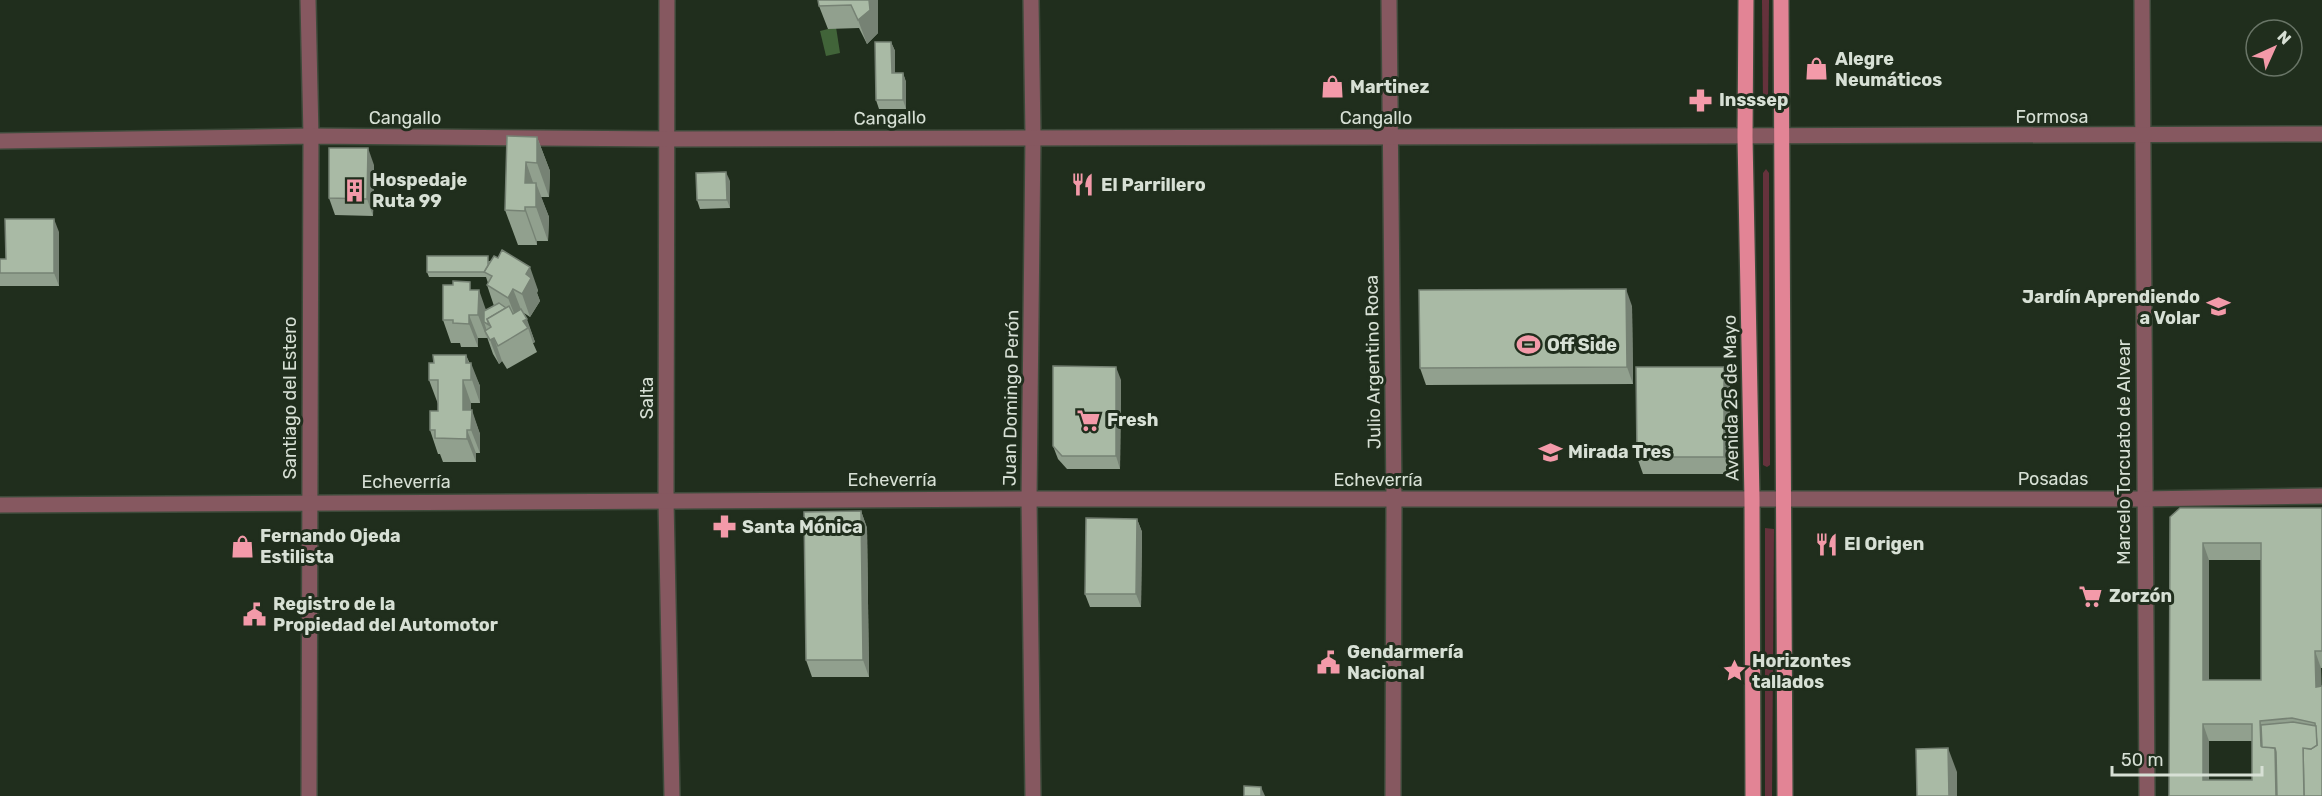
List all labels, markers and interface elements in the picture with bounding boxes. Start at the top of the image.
north arrow [2244,18,2304,78]
text: N [2273,27,2295,49]
place label: Alegre Neumáticos [1835,48,1942,91]
shop icon: Alegre Neumáticos [1804,56,1830,82]
shop icon: Martinez [1319,74,1345,100]
place label: Martinez [1350,76,1429,98]
pharmacy icon: Insssep [1688,87,1714,113]
place label: Insssep [1719,89,1788,111]
street label: Cangallo [854,106,926,130]
street label: Formosa [2016,106,2088,128]
street label: Cangallo [369,107,441,129]
street label: Cangallo [1340,107,1412,129]
place label: Hospedaje Ruta 99 [372,169,467,212]
restaurant icon: El Parrillero [1070,172,1096,198]
place label: El Parrillero [1101,174,1206,196]
building icon: Hospedaje Ruta 99 [341,177,367,203]
street label: Julio Argentino Roca [1360,275,1386,449]
place label: Jardín Aprendiendo a Volar [2022,286,2200,329]
school or university icon: Jardín Aprendiendo a Volar [2205,294,2231,320]
street label: Juan Domingo Perón [998,310,1024,486]
street label: Avenida 25 de Mayo [1719,315,1743,481]
street label: Santiago del Estero [279,317,301,479]
sports icon: Off Side [1516,332,1542,358]
place label: Off Side [1547,334,1617,356]
street label: Marcelo Torcuato de Alvear [2113,339,2135,565]
street label: Salta [636,377,658,419]
supermarket icon: Fresh [1076,407,1102,433]
place label: Fresh [1107,409,1158,431]
school or university icon: Mirada Tres [1537,439,1563,465]
place label: Mirada Tres [1568,441,1671,463]
street label: Posadas [2018,468,2088,490]
street label: Echeverría [847,469,937,491]
street label: Echeverría [1333,469,1423,491]
street label: Echeverría [361,471,451,493]
pharmacy icon: Santa Mónica [711,514,737,540]
place label: Santa Mónica [742,516,863,538]
place label: Fernando Ojeda Estilista [260,525,401,568]
restaurant icon: El Origen [1813,531,1839,557]
shop icon: Fernando Ojeda Estilista [229,533,255,559]
place label: El Origen [1844,533,1924,555]
supermarket icon: Zorzón [2078,583,2104,609]
place label: Zorzón [2109,585,2172,607]
place label: Registro de la Propiedad del Automotor [273,593,498,636]
public building icon: Registro de la Propiedad del Automotor [242,601,268,627]
place label: Gendarmería Nacional [1347,641,1464,684]
public building icon: Gendarmería Nacional [1316,649,1342,675]
place label: Horizontes tallados [1752,650,1851,693]
place icon: Horizontes tallados [1721,658,1747,684]
scale bar [2112,739,2262,777]
text: 50 m [2121,749,2164,771]

